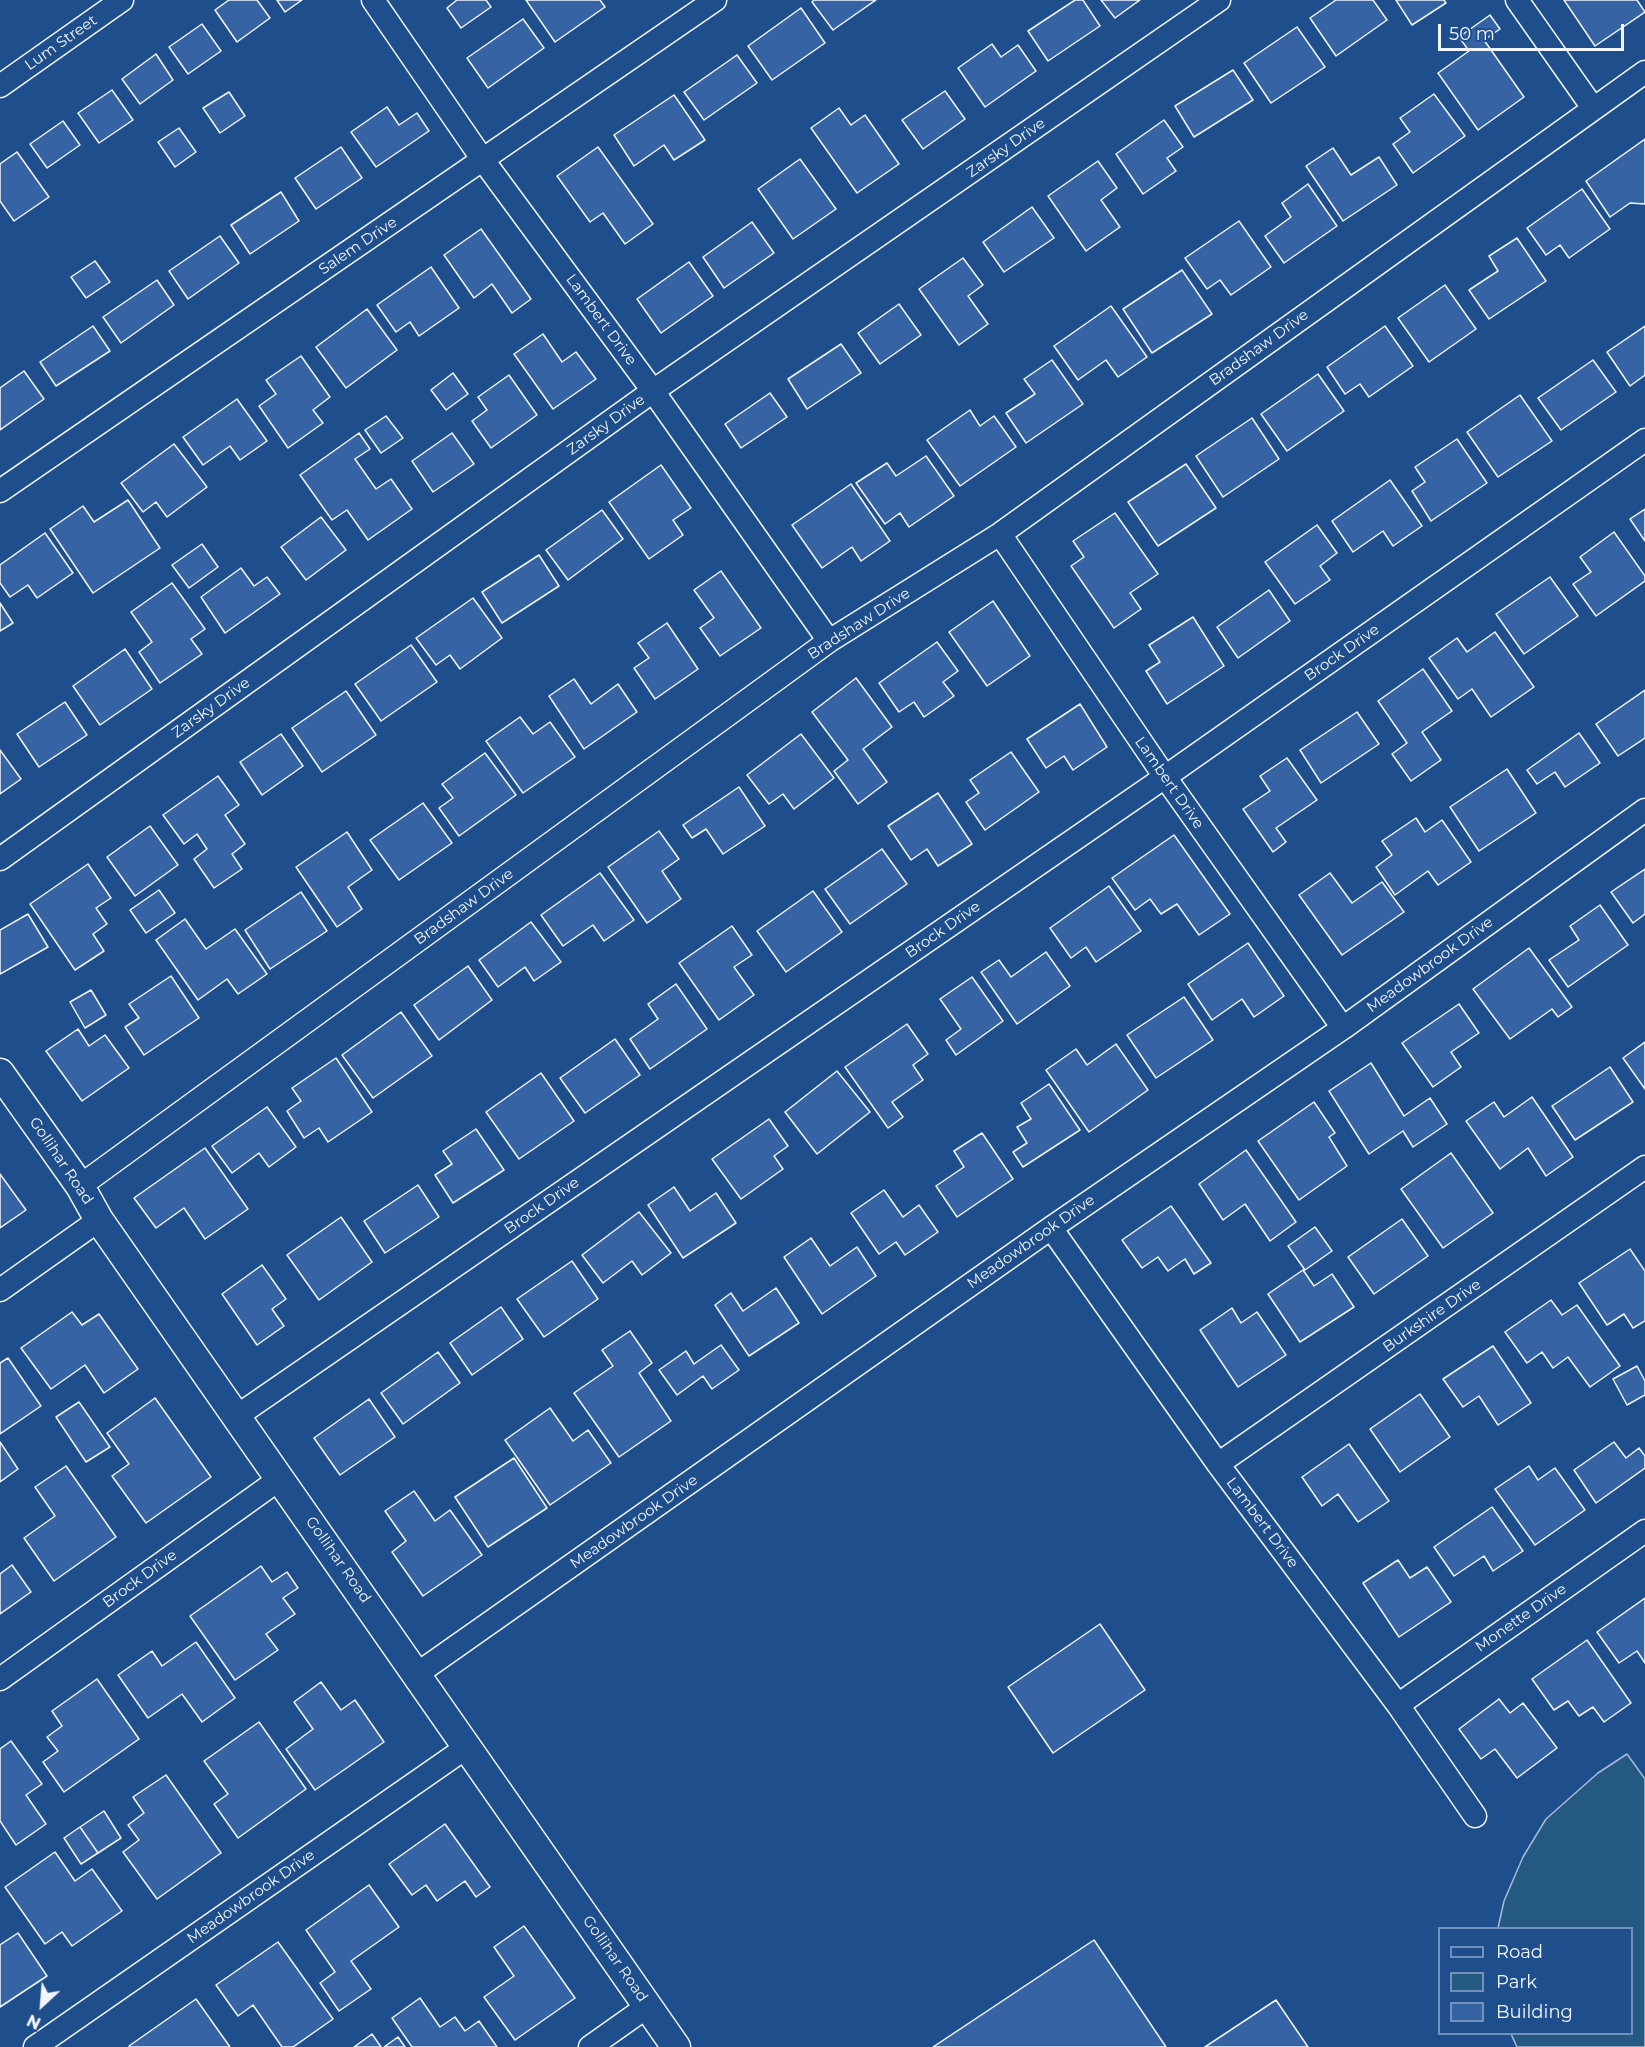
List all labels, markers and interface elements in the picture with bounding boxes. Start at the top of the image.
street label: Lum Street [21,12,101,74]
scale bar [1441,12,1627,50]
text: 50 m [1449,23,1495,45]
street label: Zarsky Drive [963,114,1049,182]
street label: Salem Drive [316,213,400,279]
street label: Lambert Drive [562,271,640,369]
street label: Bradshaw Drive [1206,306,1312,390]
street label: Zarsky Drive [564,391,648,459]
street label: Bradshaw Drive [804,584,914,664]
street label: Brock Drive [1301,621,1383,685]
street label: Zarsky Drive [169,674,253,742]
street label: Lambert Drive [1131,733,1207,833]
street label: Bradshaw Drive [411,865,517,949]
street label: Brock Drive [902,898,984,962]
street label: Meadowbrook Drive [1363,913,1497,1017]
street label: Gollihar Road [25,1114,97,1208]
street label: Brock Drive [501,1174,583,1238]
street label: Meadowbrook Drive [964,1191,1098,1293]
street label: Burkshire Drive [1379,1275,1485,1357]
street label: Meadowbrook Drive [567,1471,701,1573]
street label: Lambert Drive [1222,1474,1302,1572]
street label: Gollihar Road [302,1513,374,1607]
street label: Brock Drive [99,1546,181,1612]
street label: Monette Drive [1472,1580,1570,1656]
street label: Meadowbrook Drive [184,1846,318,1948]
street label: Gollihar Road [579,1912,651,2006]
legend [1438,1927,1633,2035]
text: Road [1496,1941,1543,1963]
text: Park [1496,1971,1537,1993]
north arrow [12,1975,72,2035]
text: Building [1496,2001,1573,2023]
text: N [24,2010,44,2033]

